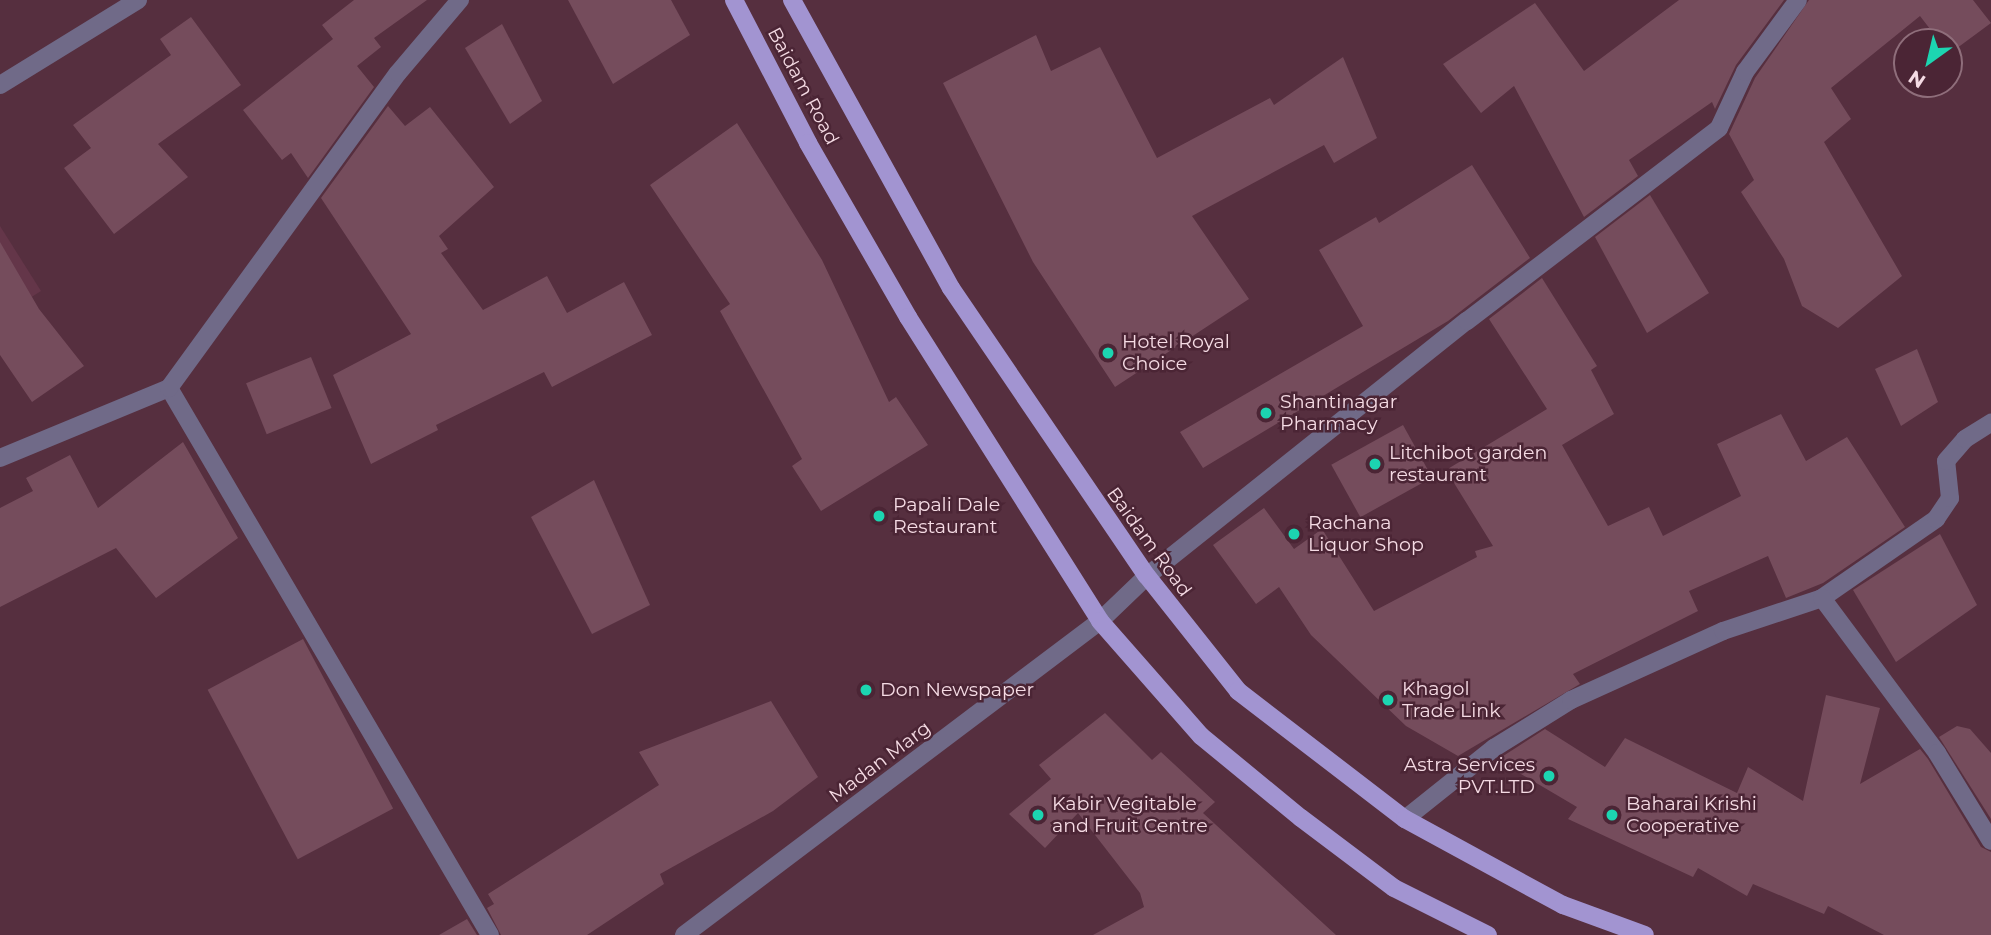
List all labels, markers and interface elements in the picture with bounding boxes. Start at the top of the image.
street label: Baidam Road [763,23,843,149]
north arrow [1893,28,1963,98]
text: N [1904,65,1930,93]
place label: Hotel Royal Choice [1122,331,1230,375]
marker: Hotel Royal Choice [1100,345,1116,361]
place label: Shantinagar Pharmacy [1280,391,1397,435]
marker: Shantinagar Pharmacy [1258,405,1274,421]
place label: Litchibot garden restaurant [1389,442,1547,486]
marker: Litchibot garden restaurant [1367,456,1383,472]
street label: Baidam Road [1102,483,1196,601]
place label: Papali Dale Restaurant [893,494,1000,538]
marker: Papali Dale Restaurant [871,508,887,524]
place label: Rachana Liquor Shop [1308,512,1424,556]
marker: Rachana Liquor Shop [1286,526,1302,542]
place label: Khagol Trade Link [1402,678,1501,722]
place label: Don Newspaper [880,679,1034,701]
marker: Don Newspaper [858,682,874,698]
marker: Khagol Trade Link [1380,692,1396,708]
street label: Madan Marg [825,716,935,808]
place label: Astra Services PVT.LTD [1404,754,1535,798]
marker: Astra Services PVT.LTD [1541,768,1557,784]
place label: Kabir Vegitable and Fruit Centre [1052,793,1208,837]
place label: Baharai Krishi Cooperative [1626,793,1757,837]
marker: Kabir Vegitable and Fruit Centre [1030,807,1046,823]
marker: Baharai Krishi Cooperative [1604,807,1620,823]

